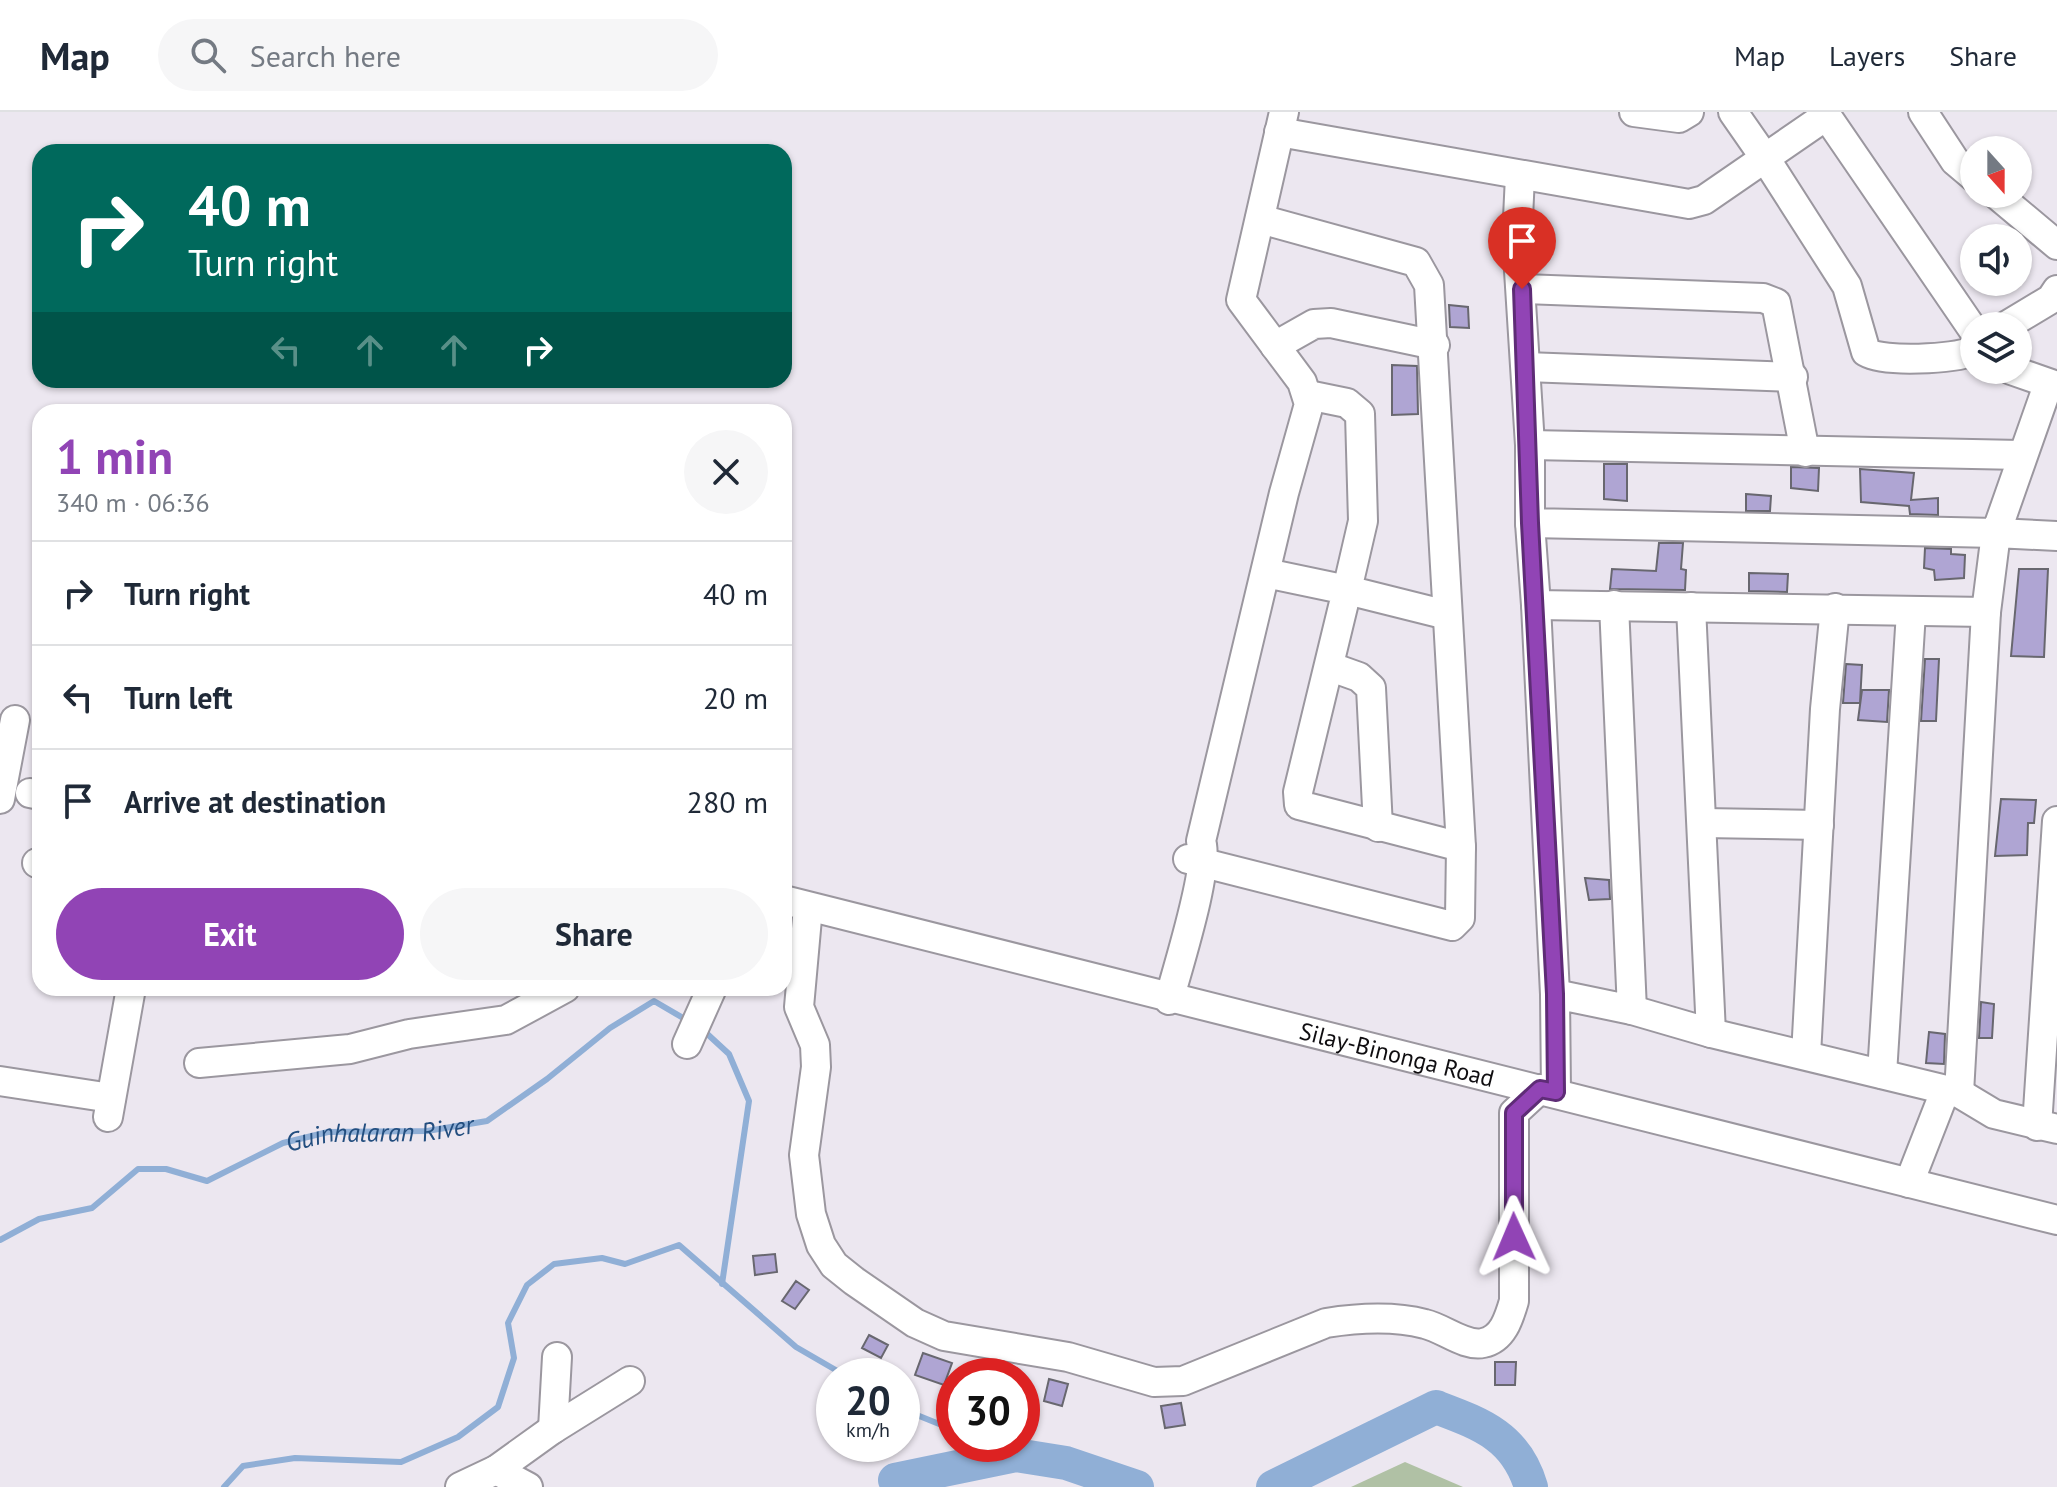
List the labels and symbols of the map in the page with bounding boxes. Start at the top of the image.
north arrow [1960,136,2032,208]
pin [1488,207,1556,289]
street label: Silay-Binonga Road [1296,1015,1498,1093]
water label: Guinhalaran River [282,1107,478,1158]
position arrow [1472,1195,1556,1279]
speed limit sign: 30 [936,1358,1040,1462]

